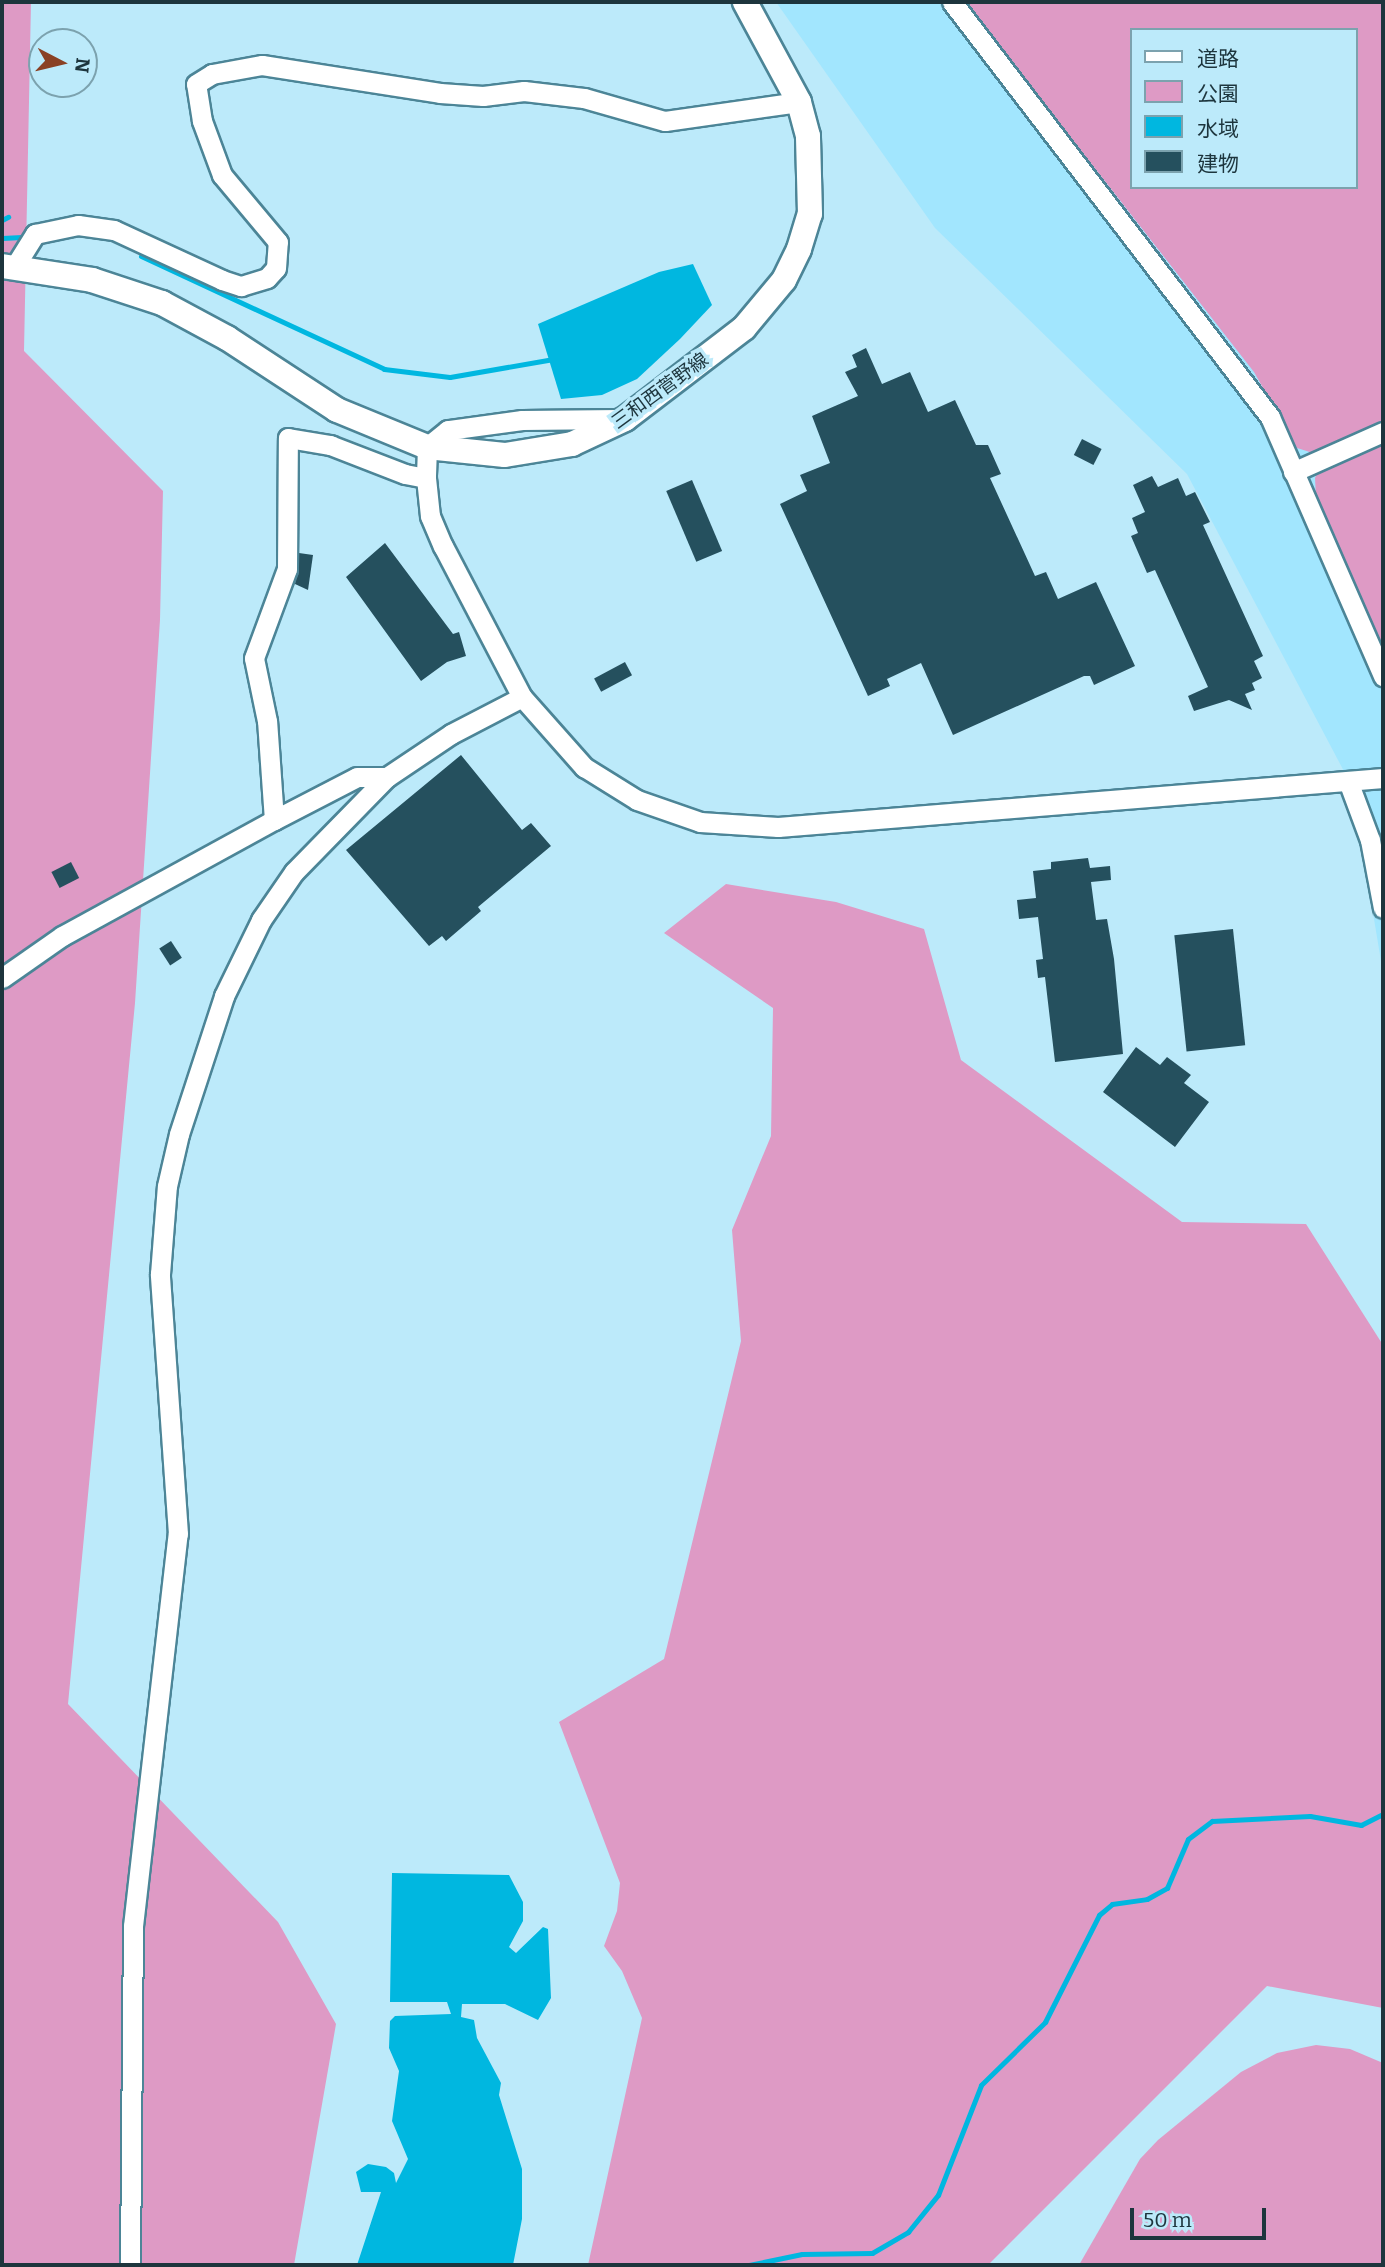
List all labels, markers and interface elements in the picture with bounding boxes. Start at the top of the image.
north arrow [28,28,98,98]
legend [1130,28,1357,189]
text: 道路 [1197,46,1239,72]
text: N [70,57,95,74]
text: 公園 [1197,81,1239,107]
text: 水域 [1197,116,1239,142]
text: 建物 [1197,151,1239,177]
street label: 三和西菅野線 [607,348,713,434]
scale bar [1133,2194,1270,2238]
text: 50 m [1143,2207,1192,2233]

